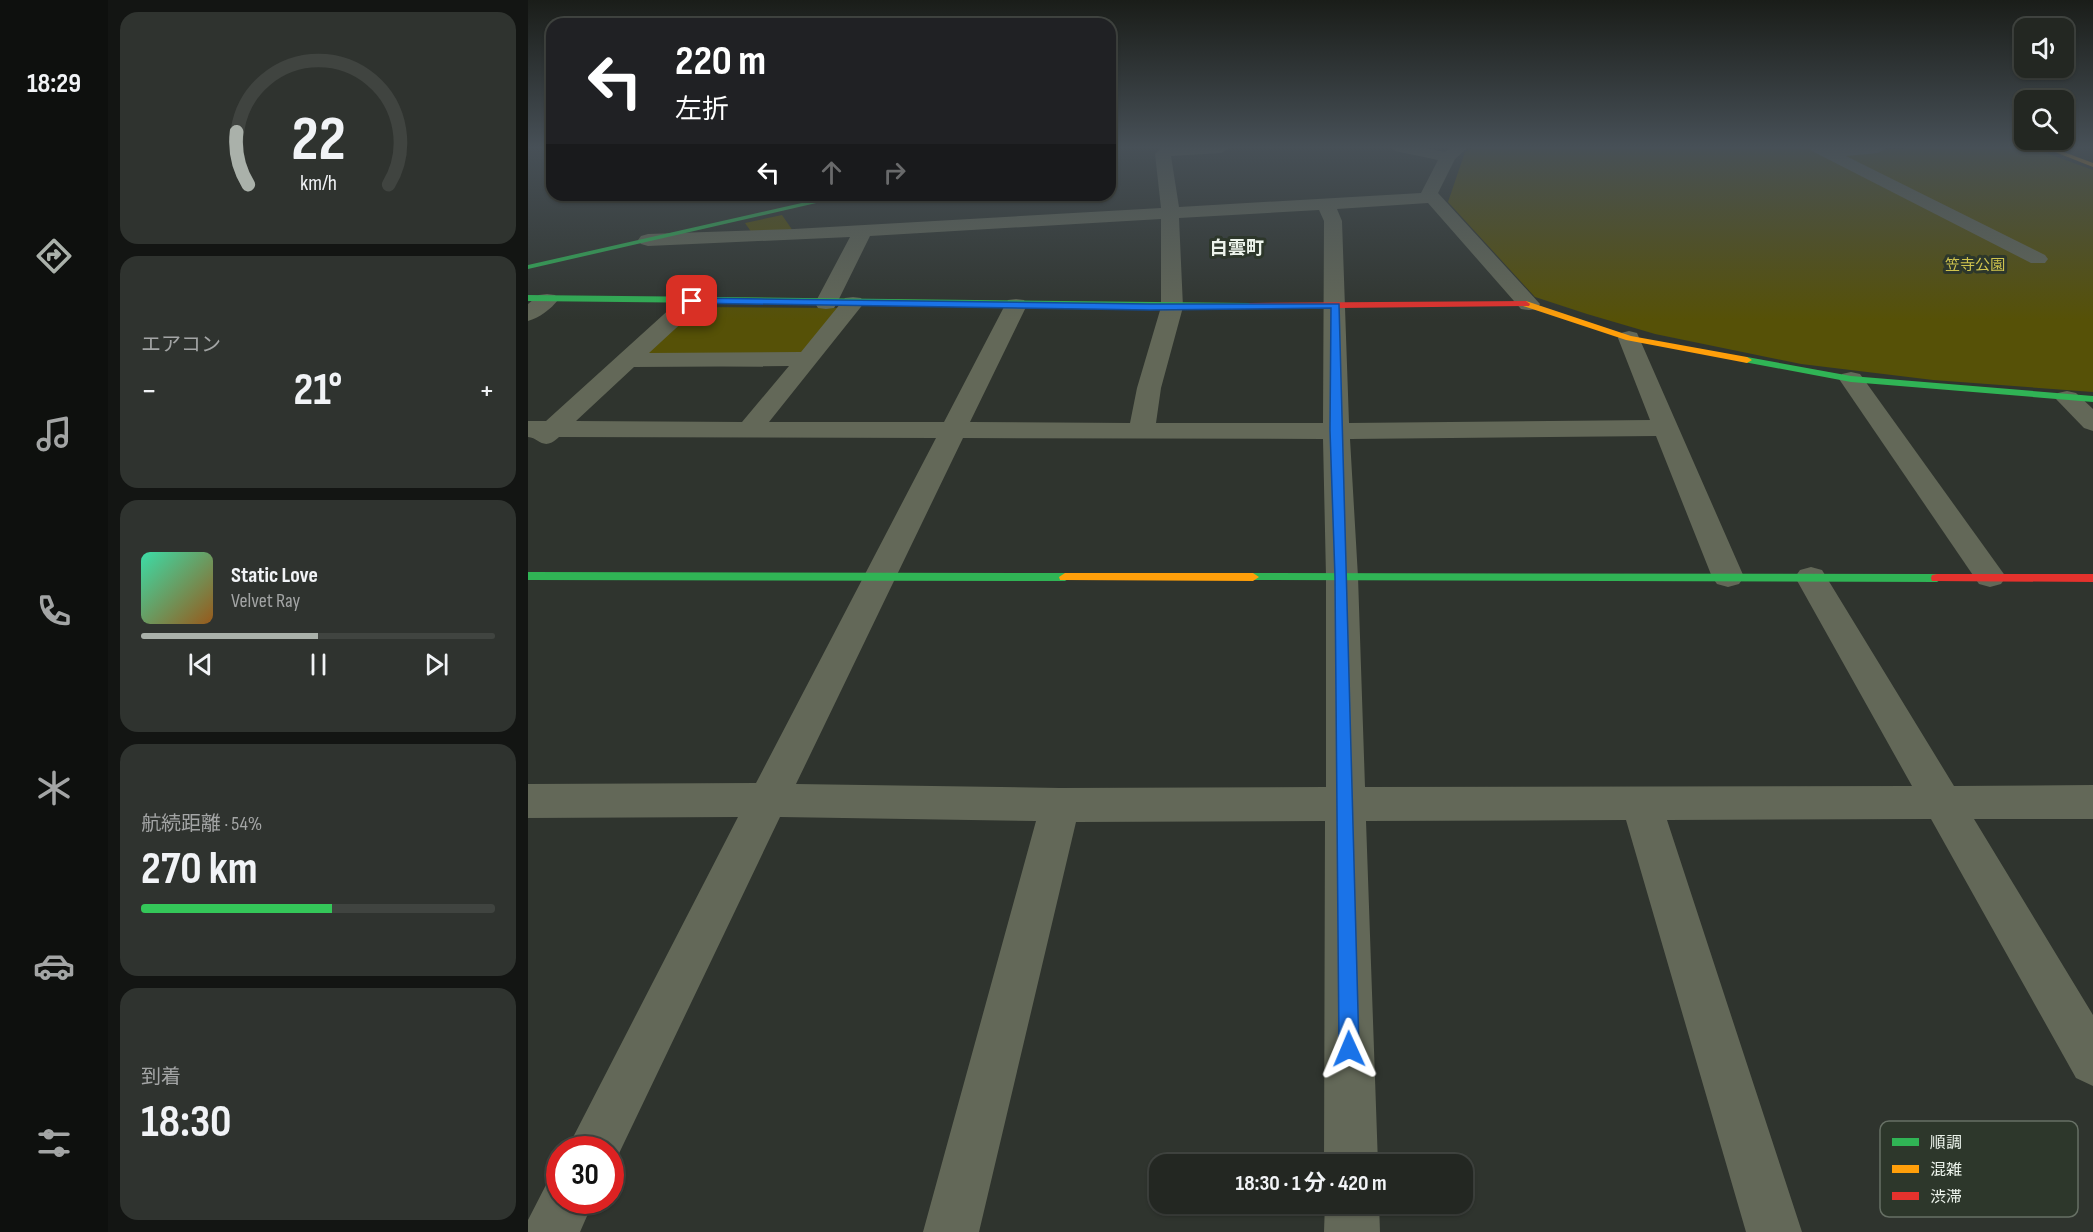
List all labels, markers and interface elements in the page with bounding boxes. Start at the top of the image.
map controls [2014,18,2074,150]
button: sound [2014,18,2074,78]
text: 220 m [675,36,766,87]
icon: left [576,42,654,120]
text: 18:29 [27,68,81,100]
button: search [2014,90,2074,150]
text: 左折 [675,94,729,126]
text: 22 [291,103,345,178]
icon: left [752,156,785,189]
icon: ahead [815,156,848,189]
icon: right [878,156,911,189]
text: km/h [299,171,337,196]
icon: directions [33,235,75,277]
district label: 白雲町 [1210,238,1264,259]
park label: 笠寺公園 [1945,256,2005,275]
pin [666,275,717,326]
icon: arrive [675,284,708,317]
text: エアコン [141,333,221,357]
text: 21° [294,363,342,418]
text: − [141,371,157,411]
text: + [479,371,495,411]
icon: music [33,413,75,455]
text: Static Love [231,562,318,589]
text: Velvet Ray [231,589,300,613]
icon: phone [33,590,75,632]
icon: previous [184,648,217,681]
icon: pause [302,648,335,681]
icon: next [420,648,453,681]
icon: climate [33,767,75,809]
text: 航続距離 · 54% [141,812,262,836]
text: 270 km [141,842,257,897]
icon: car [33,945,75,987]
position arrow [1317,1017,1381,1081]
text: 到着 [141,1065,181,1089]
text: 18:30 [141,1095,232,1150]
legend [1880,1121,2078,1217]
icon: filters [33,1122,75,1164]
text: 順調 [1930,1134,1962,1153]
speed limit sign: 30 [546,1136,624,1214]
text: 混雑 [1930,1161,1962,1180]
text: 18:30 · 1 分 · 420 m [1236,1170,1386,1197]
text: 渋滞 [1930,1188,1962,1207]

